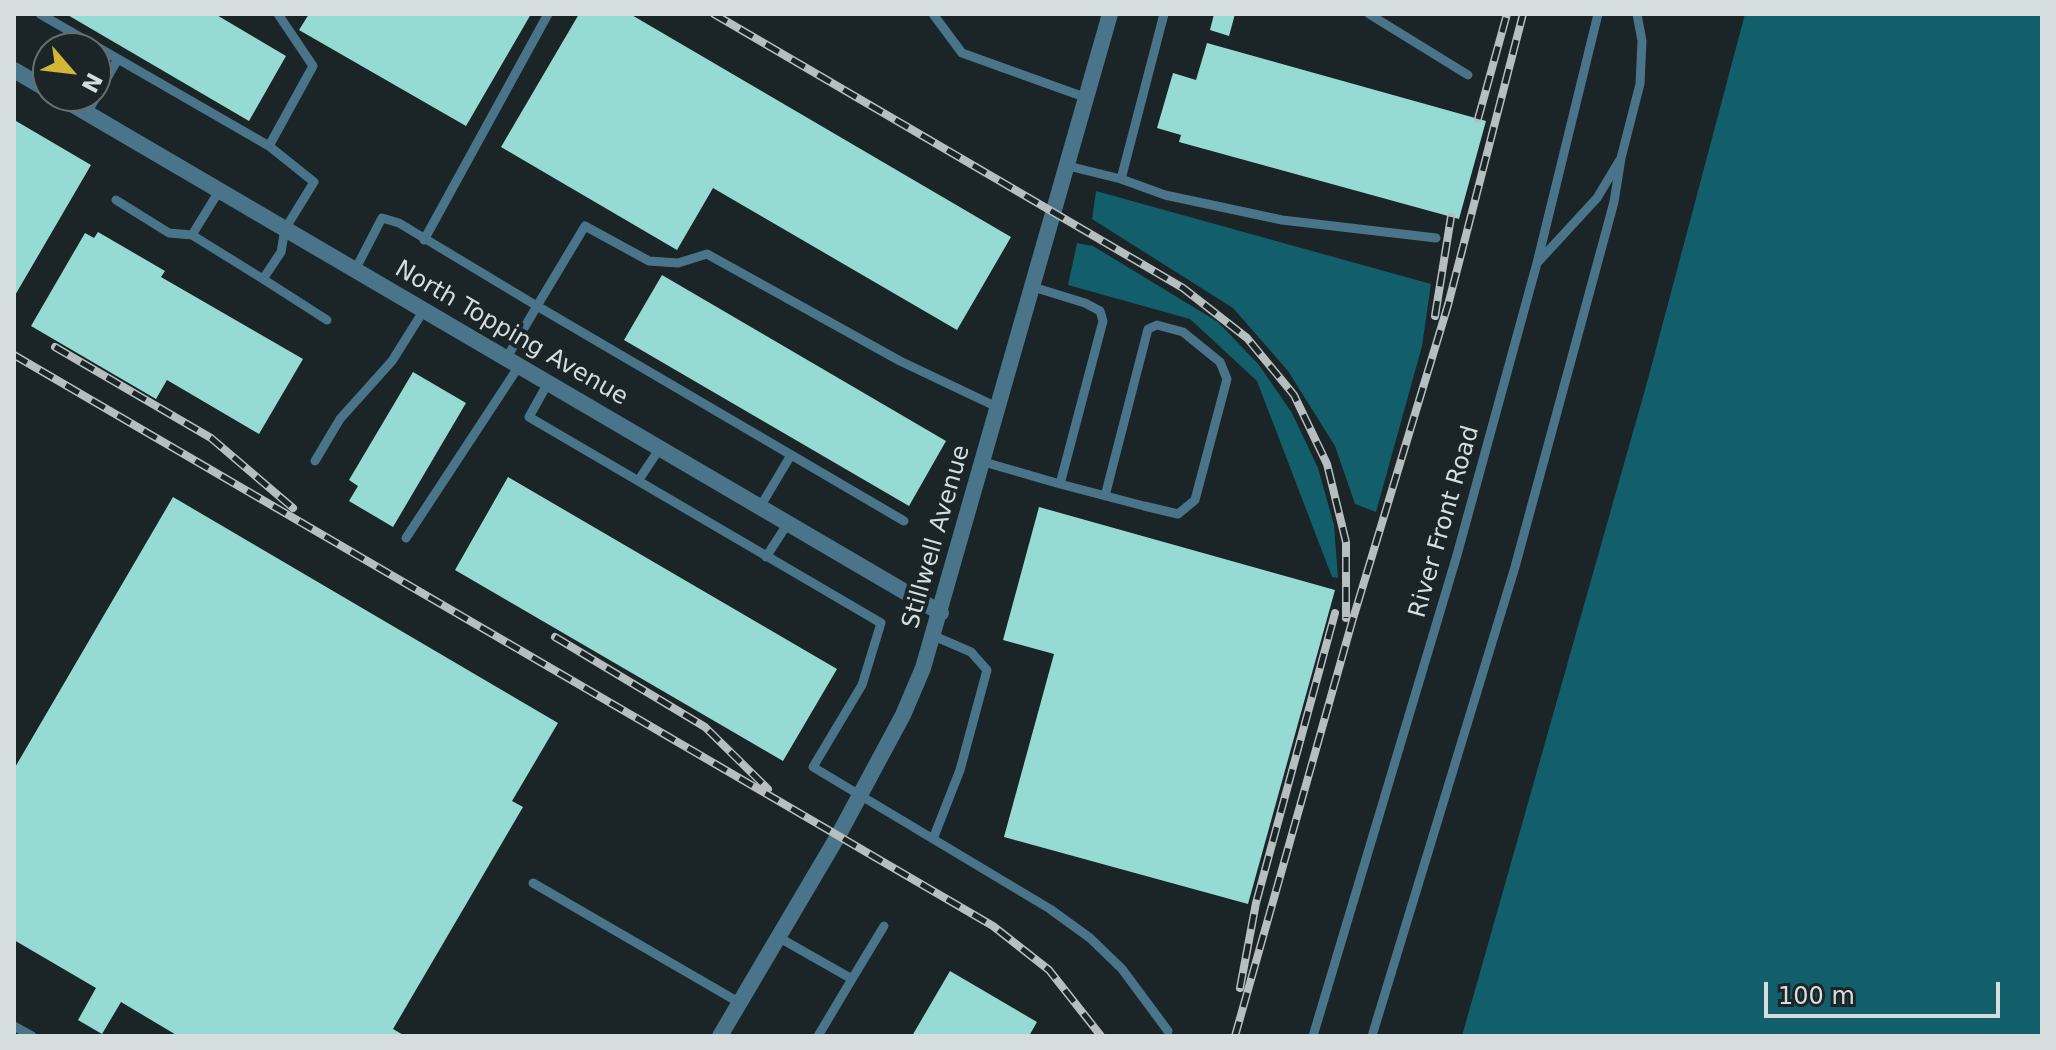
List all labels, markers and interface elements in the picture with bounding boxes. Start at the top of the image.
north arrow [32,32,112,112]
text: N [77,69,107,97]
street label: North Topping Avenue [389,255,633,413]
street label: River Front Road [1404,423,1486,621]
street label: Stillwell Avenue [897,442,977,632]
scale bar [1768,966,2004,1016]
text: 100 m [1778,982,1855,1010]

